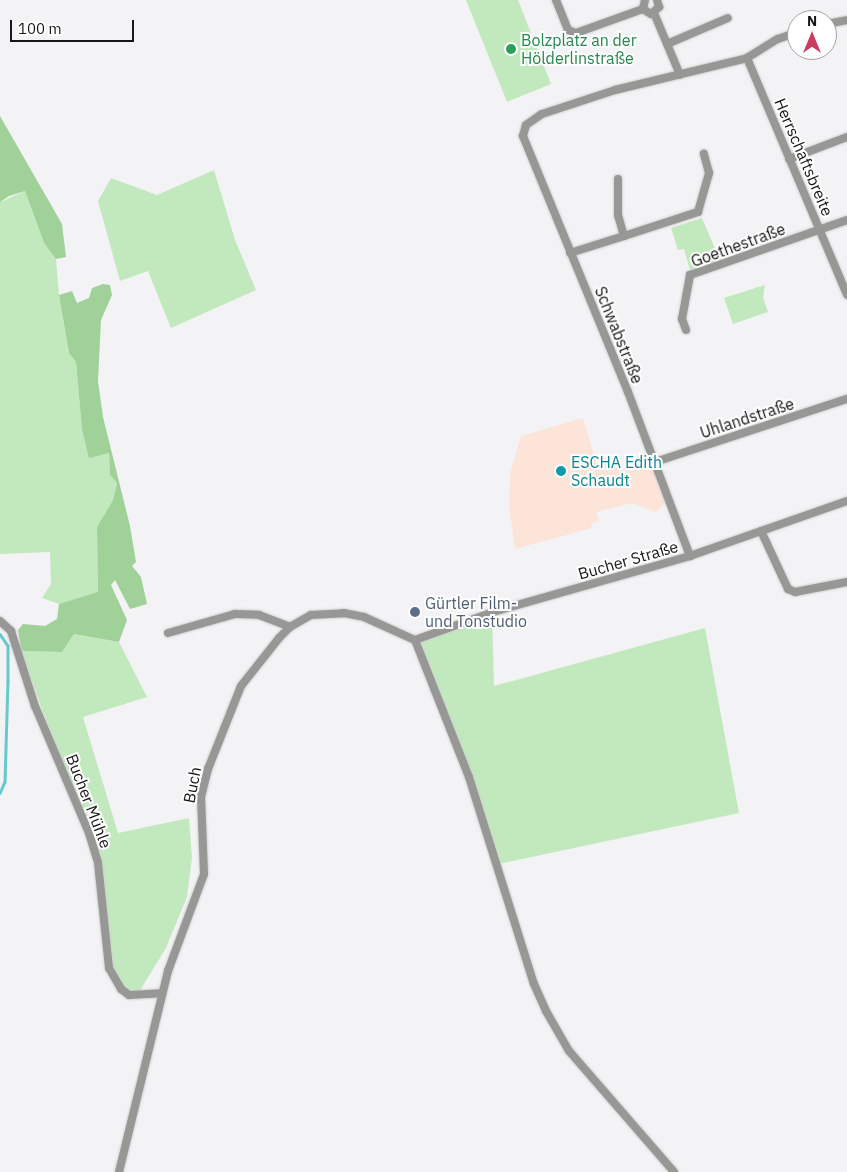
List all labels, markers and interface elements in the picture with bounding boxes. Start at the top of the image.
scale bar [12,10,136,42]
north arrow [787,10,837,60]
text: N [807,12,817,30]
text: 100 m [18,19,62,38]
place label: Bolzplatz an der Hölderlinstraße [521,30,637,68]
marker: Bolzplatz an der Hölderlinstraße [505,43,517,55]
street label: Herrschaftsbreite [771,95,837,219]
street label: Goethestraße [688,219,788,271]
street label: Schwabstraße [591,284,647,386]
street label: Uhlandstraße [697,394,797,442]
place label: ESCHA Edith Schaudt [571,452,662,490]
marker: ESCHA Edith Schaudt [555,465,567,477]
street label: Bucher Straße [576,537,680,583]
place label: Gürtler Film- und Tonstudio [425,593,527,631]
marker: Gürtler Film- und Tonstudio [409,606,421,618]
street label: Bucher Mühle [62,751,116,851]
street label: Buch [179,765,205,805]

